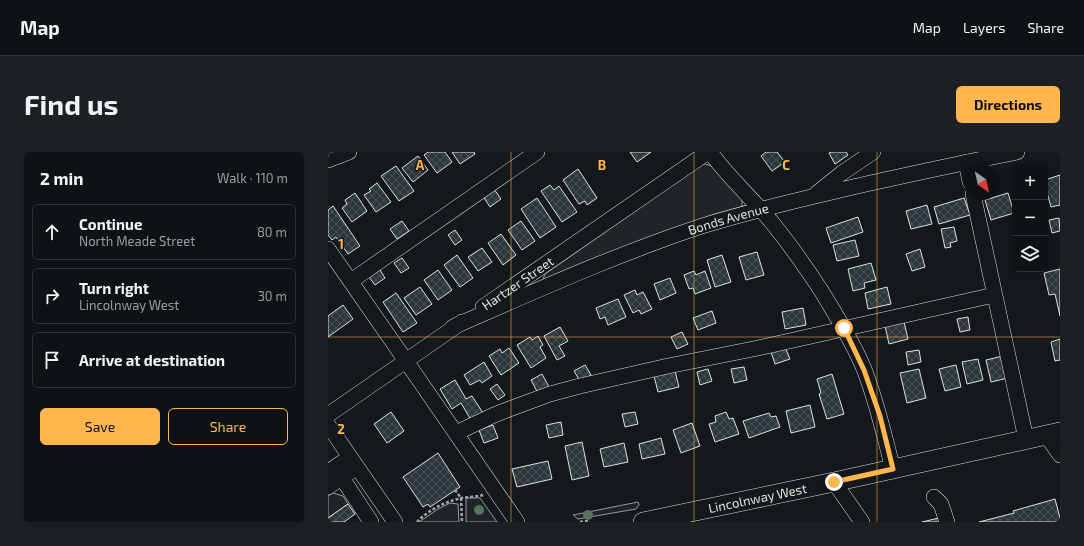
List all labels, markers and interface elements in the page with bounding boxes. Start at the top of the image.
text: Map [20,16,60,39]
text: Map [913,19,941,36]
text: Layers [963,19,1005,36]
text: Share [1027,19,1064,36]
button: Directions [956,86,1060,123]
text: Find us [24,87,118,121]
text: A [416,157,425,173]
text: B [598,157,606,173]
text: C [782,157,790,173]
north arrow [964,164,1000,200]
map controls [1012,164,1048,272]
button: + [1012,164,1048,200]
text: 2 min [40,168,83,188]
text: Walk · 110 m [217,170,288,186]
street label: Bonds Avenue [686,200,770,238]
button: − [1012,200,1048,236]
text: Continue [79,215,142,233]
icon: ahead [41,221,63,243]
text: 80 m [257,224,287,240]
text: North Meade Street [79,233,195,249]
text: 1 [338,236,344,252]
button: layers [1012,236,1048,272]
street label: Hartzer Street [479,253,557,313]
text: Turn right [79,279,149,297]
icon: right [41,285,63,307]
text: 30 m [258,288,287,304]
text: Lincolnway West [79,297,179,313]
route start [835,319,853,337]
icon: arrive [41,349,63,371]
text: Arrive at destination [79,351,225,369]
button: Save [40,408,160,445]
button: Share [168,408,288,445]
text: 2 [337,421,345,437]
route end [825,473,843,491]
street label: Lincolnway West [707,480,808,516]

